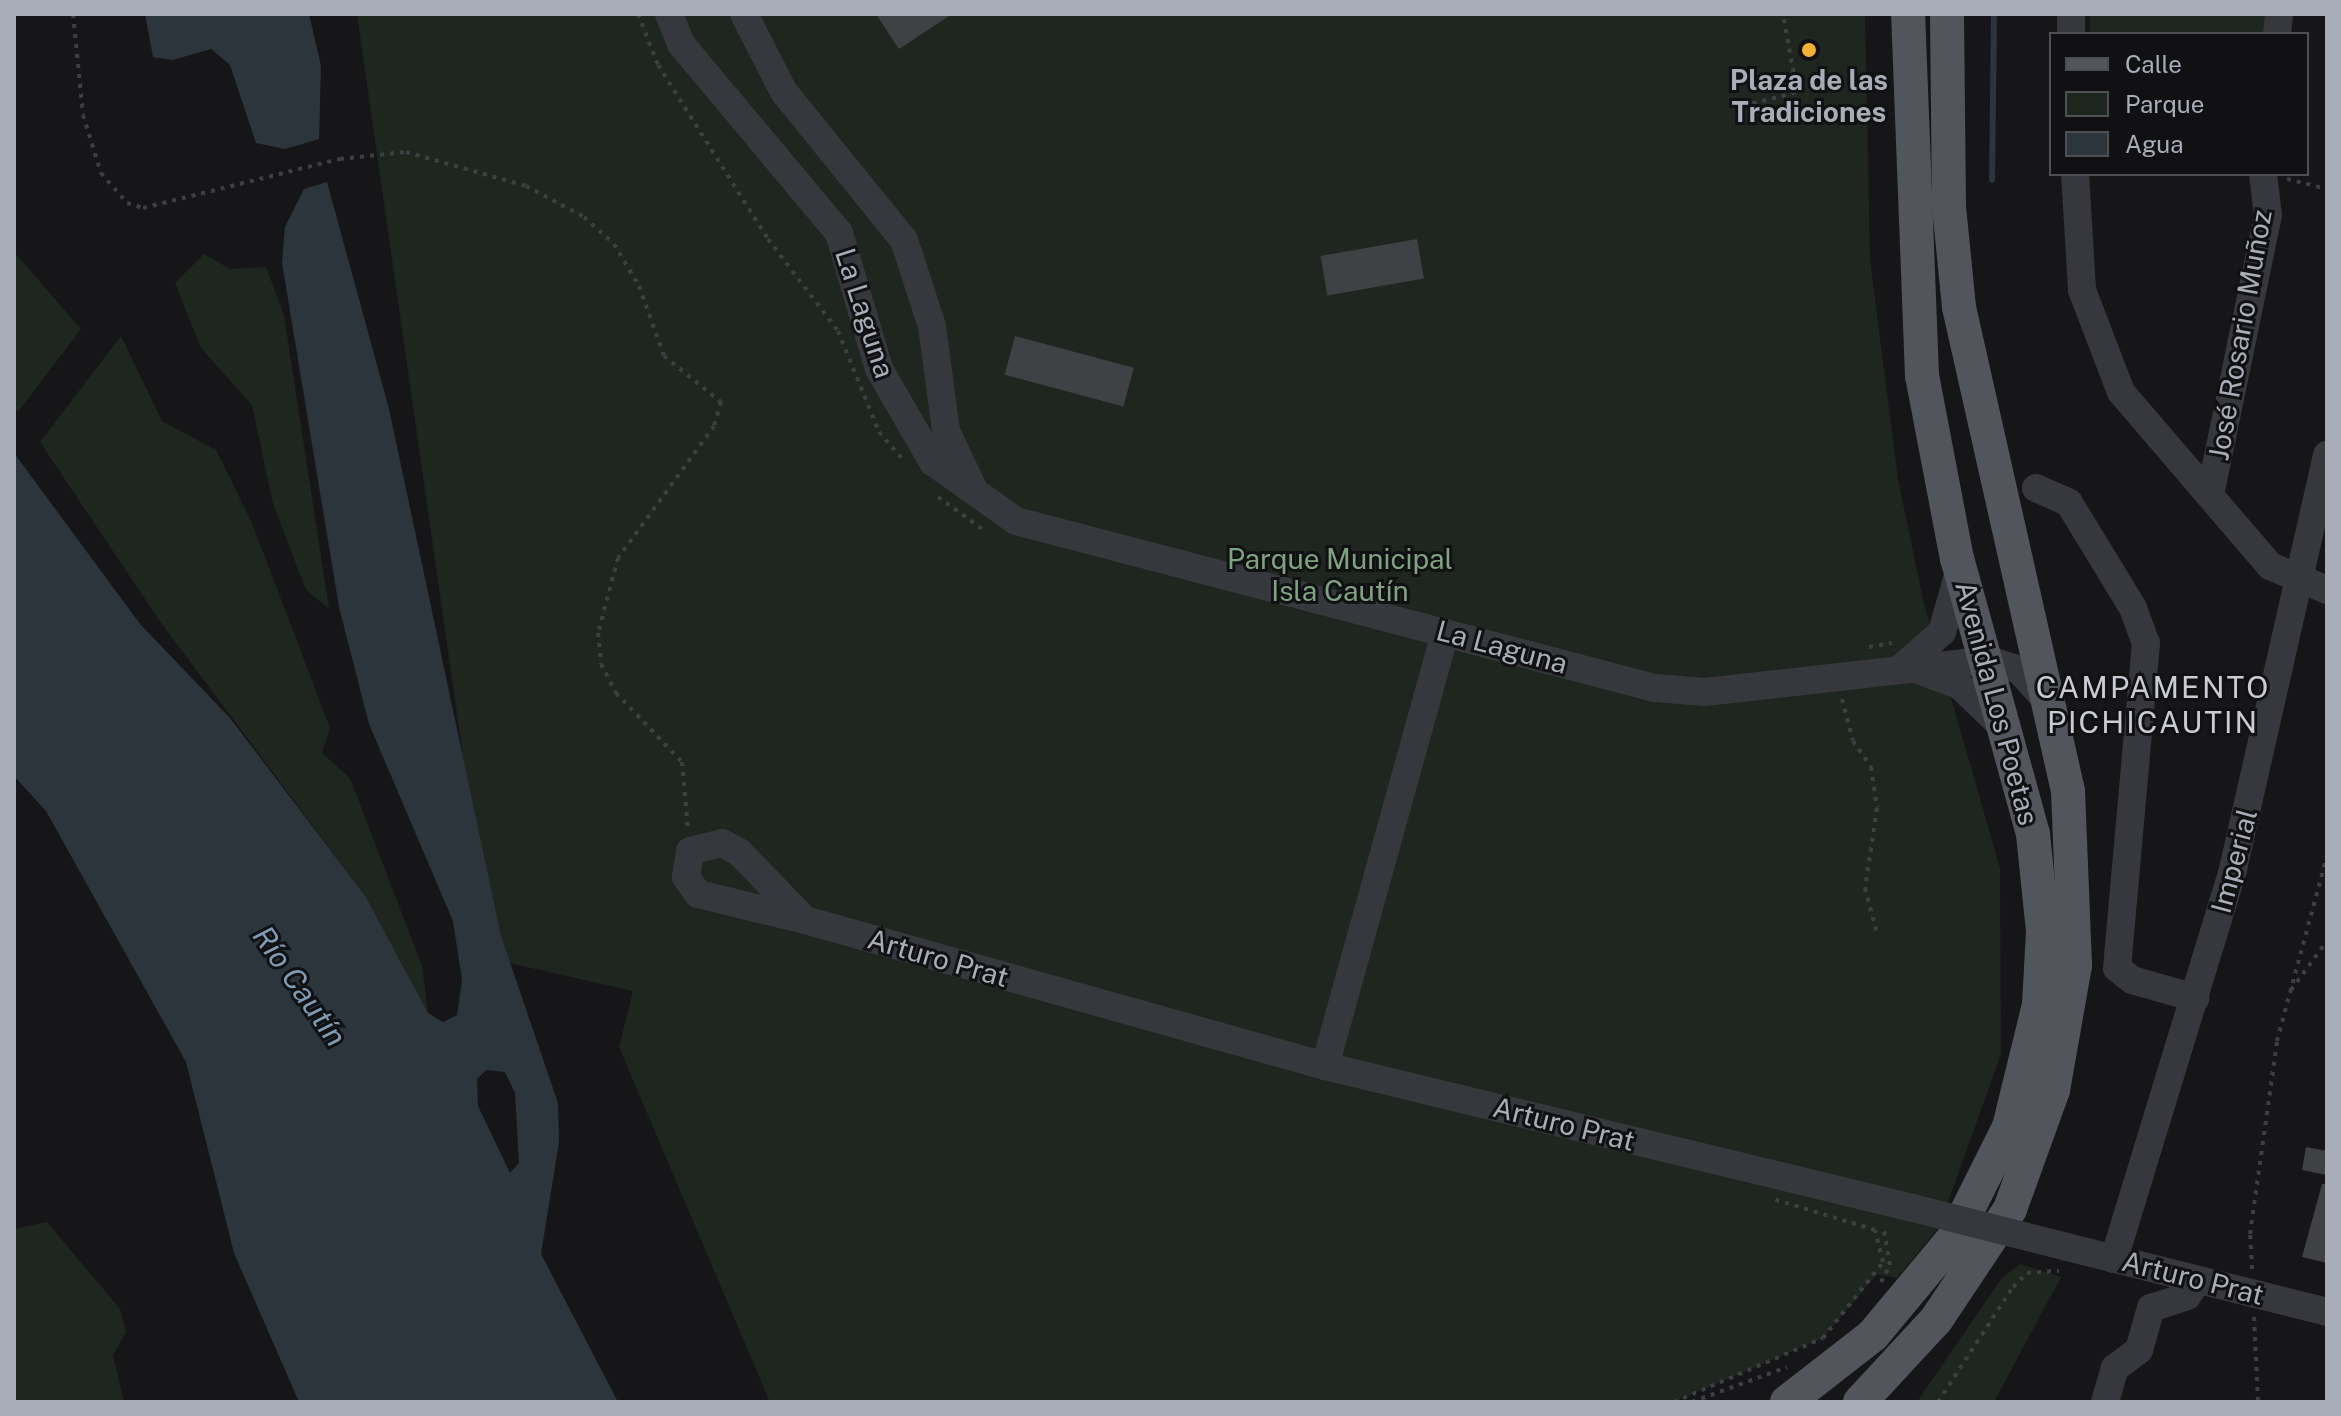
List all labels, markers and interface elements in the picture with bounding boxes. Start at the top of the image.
legend [2049,32,2309,176]
marker: Plaza de las Tradiciones [1800,41,1818,59]
text: Calle [2125,50,2182,78]
place label: Plaza de las Tradiciones [1730,63,1888,129]
text: Parque [2125,90,2204,118]
text: Agua [2125,130,2183,158]
street label: José Rosario Muñoz [2201,207,2279,463]
street label: La Laguna [828,244,902,382]
park label: Parque Municipal Isla Cautín [1227,542,1453,608]
street label: Avenida Los Poetas [1948,577,2046,829]
street label: La Laguna [1433,613,1571,681]
district label: CAMPAMENTO PICHICAUTIN [2036,669,2270,740]
street label: Imperial [2204,805,2264,917]
water label: Río Cautín [246,919,354,1053]
street label: Arturo Prat [864,922,1012,994]
street label: Arturo Prat [1490,1090,1638,1158]
street label: Arturo Prat [2119,1244,2267,1312]

